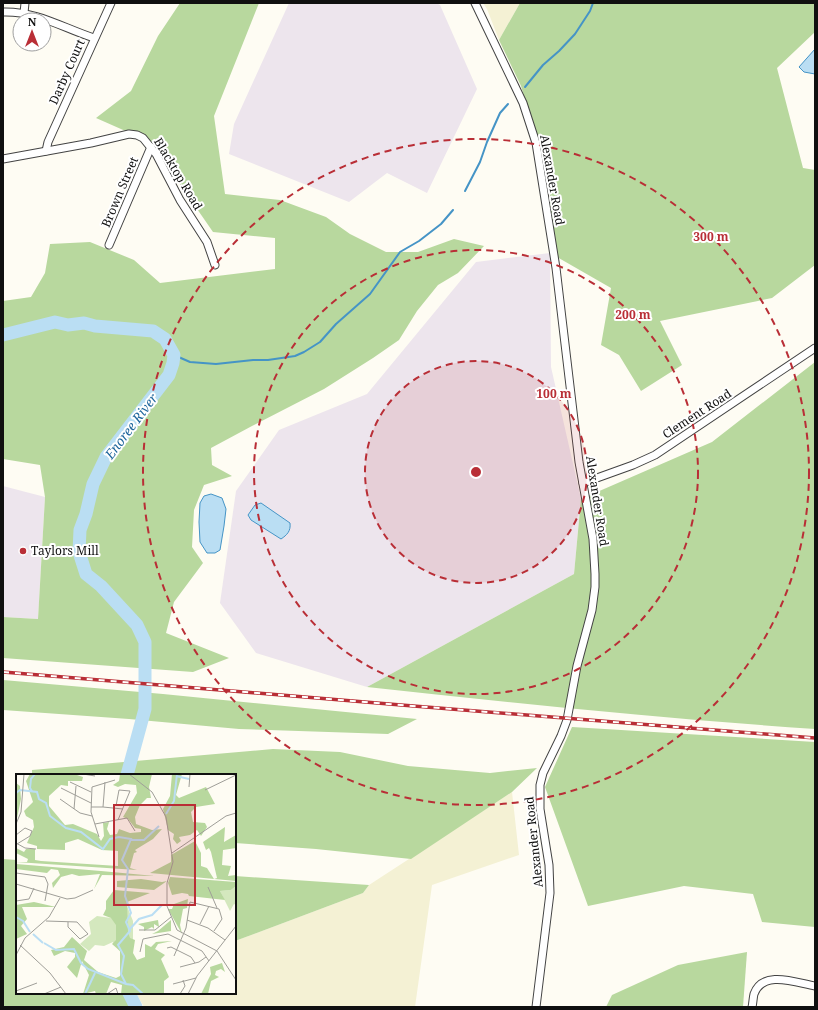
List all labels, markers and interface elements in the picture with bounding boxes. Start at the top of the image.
north arrow [12,12,52,52]
text: N [28,14,37,29]
street label: Darby Court [45,36,89,107]
street label: Alexander Road [536,133,569,227]
street label: Blacktop Road [150,134,207,214]
street label: Brown Street [97,154,142,230]
text: 300 m [693,228,729,245]
text: 200 m [615,306,651,323]
text: 100 m [536,385,572,402]
street label: Clement Road [659,385,735,442]
water label: Enoree River [100,389,162,463]
street label: Alexander Road [582,454,613,548]
centre of rings [469,465,483,479]
place label: Taylors Mill [31,542,99,559]
marker: Taylors Mill [18,546,28,556]
inset map [16,774,236,994]
street label: Alexander Road [520,795,547,888]

